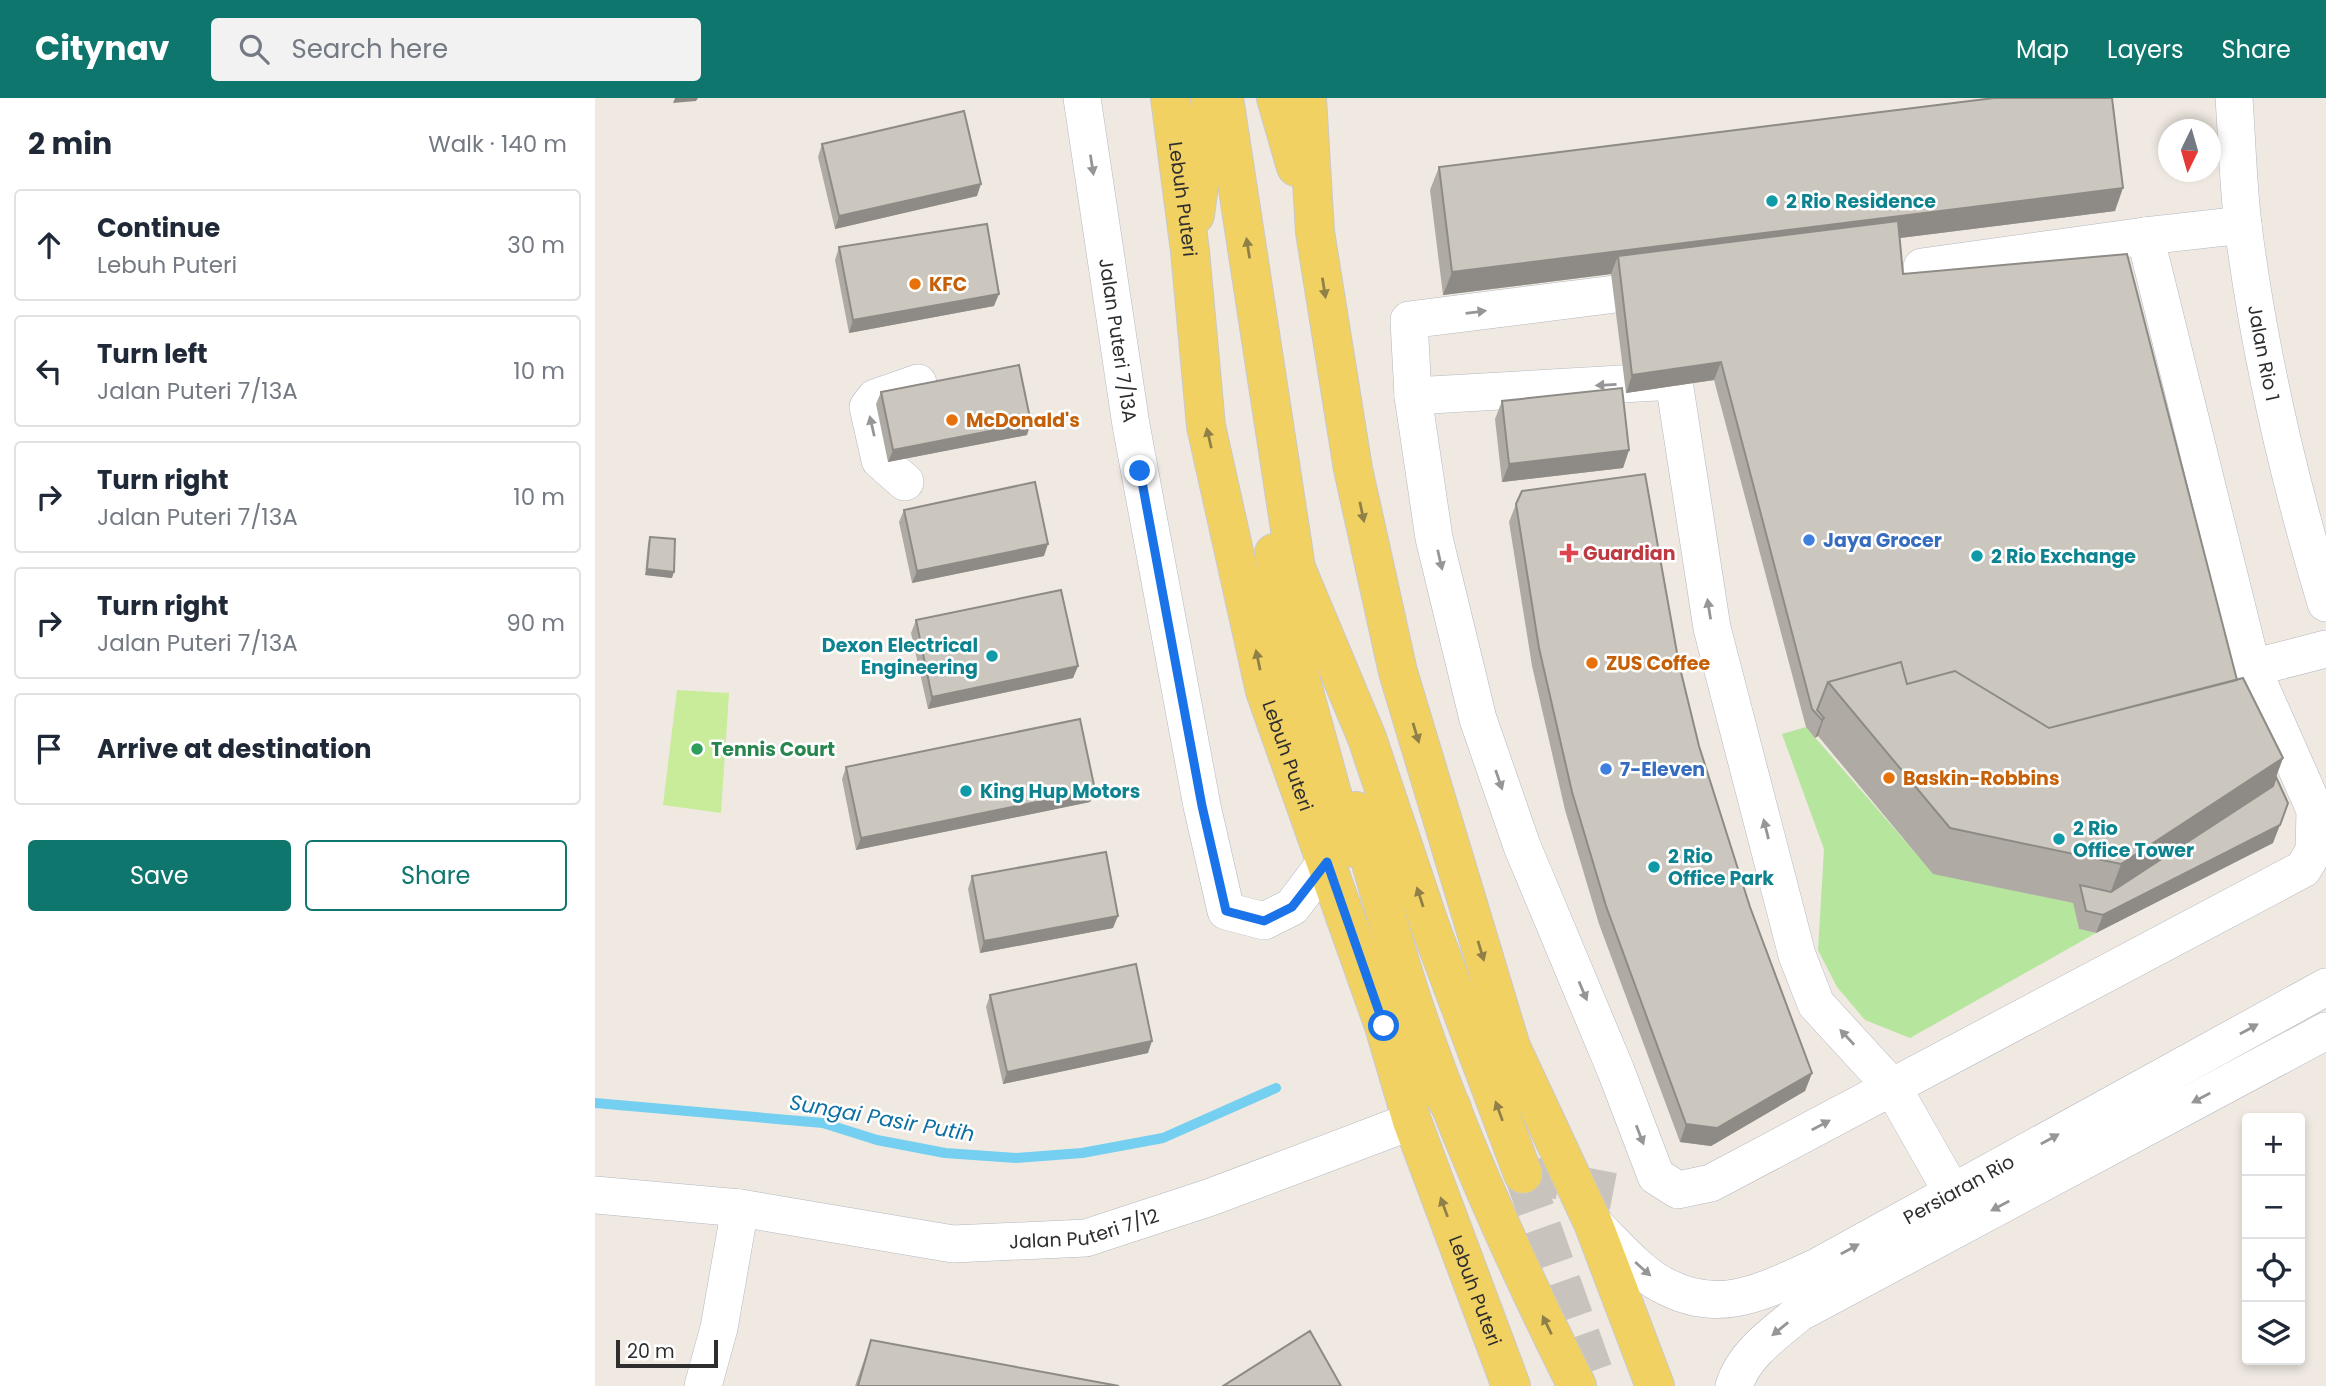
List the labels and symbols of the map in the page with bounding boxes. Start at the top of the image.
north arrow [2158,119,2221,182]
street label: Lebuh Puteri [1162,140,1204,258]
one-way arrow [1087,155,1098,177]
place label: 2 Rio Residence [1786,188,1936,215]
marker: 2 Rio Residence [1764,193,1780,209]
one-way arrow [1242,237,1253,259]
street label: Jalan Puteri 7/13A [1093,256,1144,425]
place label: KFC [929,271,967,298]
marker: KFC [907,276,923,292]
one-way arrow [1319,277,1330,299]
street label: Jalan Rio 1 [2242,303,2287,404]
one-way arrow [1465,306,1487,317]
one-way arrow [1595,379,1617,390]
place label: McDonald's [966,407,1080,434]
marker: McDonald's [944,412,960,428]
one-way arrow [867,415,878,437]
one-way arrow [1203,427,1214,449]
route end [1124,455,1155,486]
one-way arrow [1357,501,1368,523]
place label: Jaya Grocer [1823,527,1942,554]
marker: Jaya Grocer [1801,532,1817,548]
place label: Guardian [1583,540,1676,567]
place label: 2 Rio Exchange [1991,543,2136,570]
marker: Guardian [1561,545,1577,561]
marker: 2 Rio Exchange [1969,548,1985,564]
one-way arrow [1434,549,1445,571]
one-way arrow [1703,598,1714,620]
place label: Dexon Electrical Engineering [822,632,978,681]
marker: Dexon Electrical Engineering [984,648,1000,664]
one-way arrow [1253,649,1264,671]
place label: ZUS Coffee [1606,650,1710,677]
marker: ZUS Coffee [1584,655,1600,671]
street label: Lebuh Puteri [1256,696,1320,815]
one-way arrow [1411,723,1421,744]
place label: Tennis Court [711,736,835,763]
marker: Tennis Court [689,741,705,757]
place label: 7-Eleven [1620,756,1705,783]
marker: 7-Eleven [1598,761,1614,777]
place label: Baskin-Robbins [1903,765,2060,792]
one-way arrow [1494,769,1505,790]
marker: Baskin-Robbins [1881,770,1897,786]
place label: King Hup Motors [980,778,1140,805]
marker: King Hup Motors [958,783,974,799]
place label: 2 Rio Office Tower [2073,815,2194,864]
one-way arrow [1760,818,1771,840]
marker: 2 Rio Office Tower [2051,831,2067,847]
place label: 2 Rio Office Park [1668,843,1774,892]
marker: 2 Rio Office Park [1646,859,1662,875]
one-way arrow [1415,886,1425,907]
one-way arrow [1476,941,1486,962]
one-way arrow [1577,981,1588,1002]
route start [1368,1010,1399,1041]
one-way arrow [2239,1023,2259,1035]
one-way arrow [1839,1029,1855,1046]
water label: Sungai Pasir Putih [787,1087,977,1149]
one-way arrow [2191,1093,2211,1104]
one-way arrow [1493,1100,1504,1121]
one-way arrow [1811,1120,1831,1131]
one-way arrow [1635,1125,1646,1146]
one-way arrow [2040,1133,2059,1145]
street label: Persiaran Rio [1898,1148,2019,1231]
one-way arrow [1439,1197,1450,1218]
one-way arrow [1990,1199,2010,1211]
street label: Jalan Puteri 7/12 [1008,1202,1162,1255]
street label: Lebuh Puteri [1442,1231,1508,1350]
one-way arrow [1841,1243,1861,1255]
one-way arrow [1634,1261,1652,1277]
one-way arrow [1541,1315,1552,1335]
one-way arrow [1771,1321,1788,1336]
scale bar [616,1337,717,1369]

